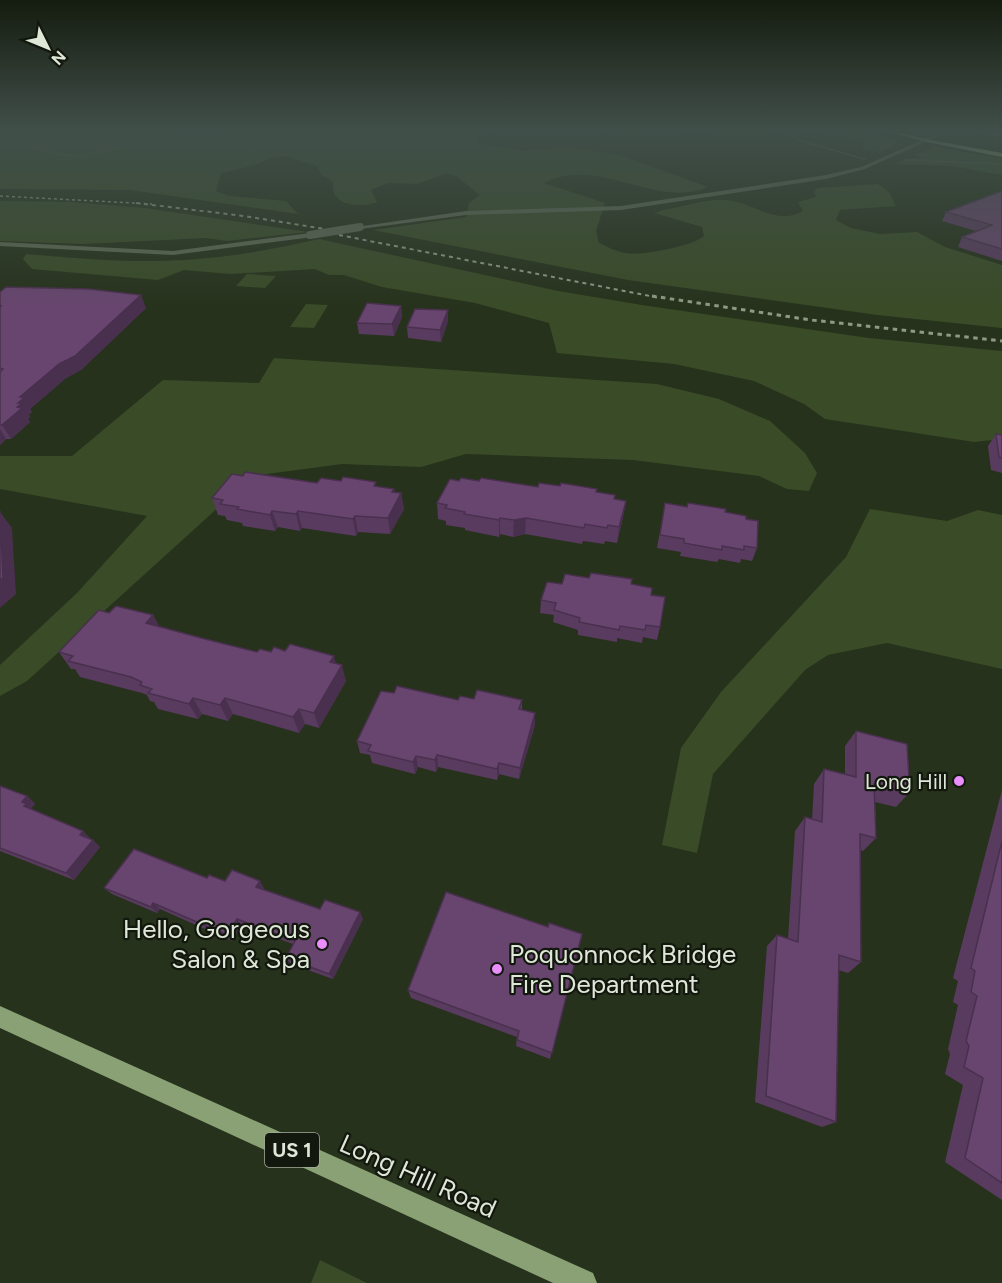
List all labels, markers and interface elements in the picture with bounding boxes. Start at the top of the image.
north arrow [18,18,78,78]
text: N [47,47,70,69]
place label: Long Hill [865,769,947,794]
marker: Long Hill [952,774,966,788]
place label: Hello, Gorgeous Salon & Spa [123,913,310,975]
marker: Hello, Gorgeous Salon & Spa [315,937,329,951]
place label: Poquonnock Bridge Fire Department [509,938,736,1000]
marker: Poquonnock Bridge Fire Department [490,962,504,976]
street label: Long Hill Road [335,1127,501,1225]
road number: US 1 [265,1133,319,1167]

